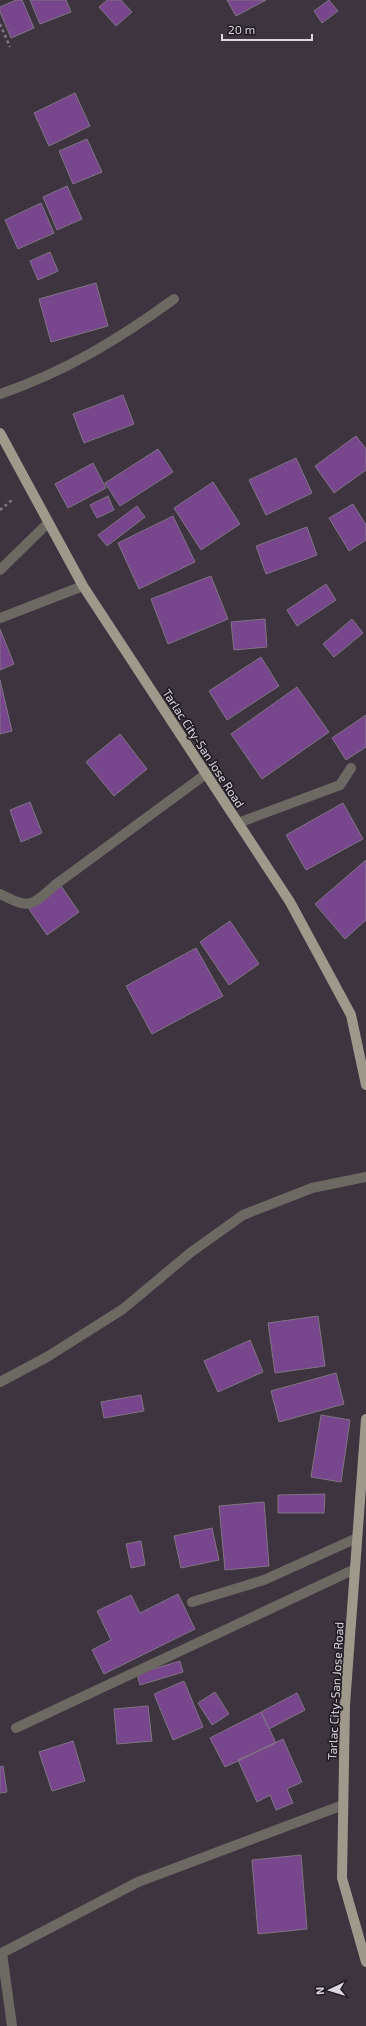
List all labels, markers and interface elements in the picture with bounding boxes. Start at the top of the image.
scale bar [222,16,312,42]
text: 20 m [228,22,255,36]
street label: Tarlac City-San Jose Road [160,686,248,810]
street label: Tarlac City-San Jose Road [324,1622,346,1760]
north arrow [310,1970,350,2010]
text: N [313,1986,326,1995]

